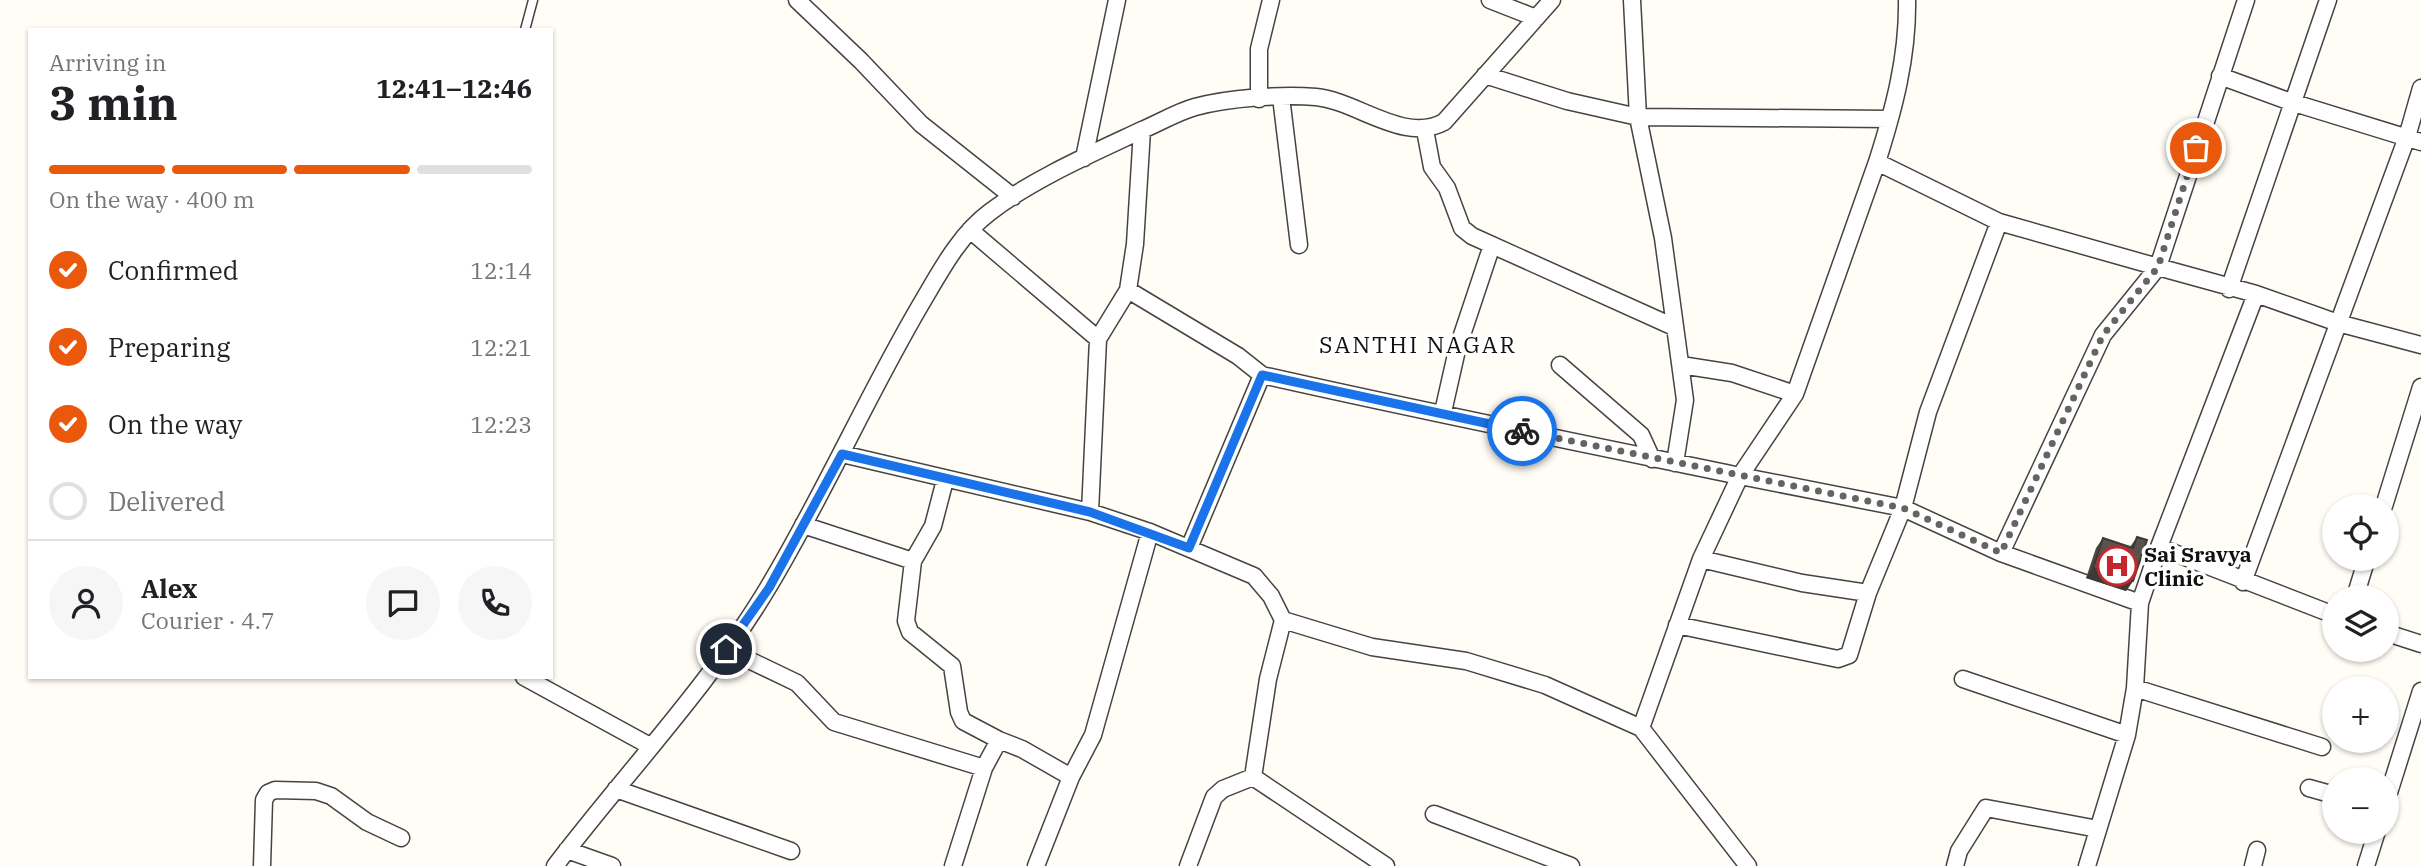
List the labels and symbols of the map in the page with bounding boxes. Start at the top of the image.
pin [2166,118,2226,178]
district label: SANTHI NAGAR [1319,329,1517,359]
courier [1487,396,1557,466]
place label: Sai Sravya Clinic [2144,540,2252,592]
hospital icon: Sai Sravya Clinic [2096,545,2138,587]
pin [696,619,756,679]

